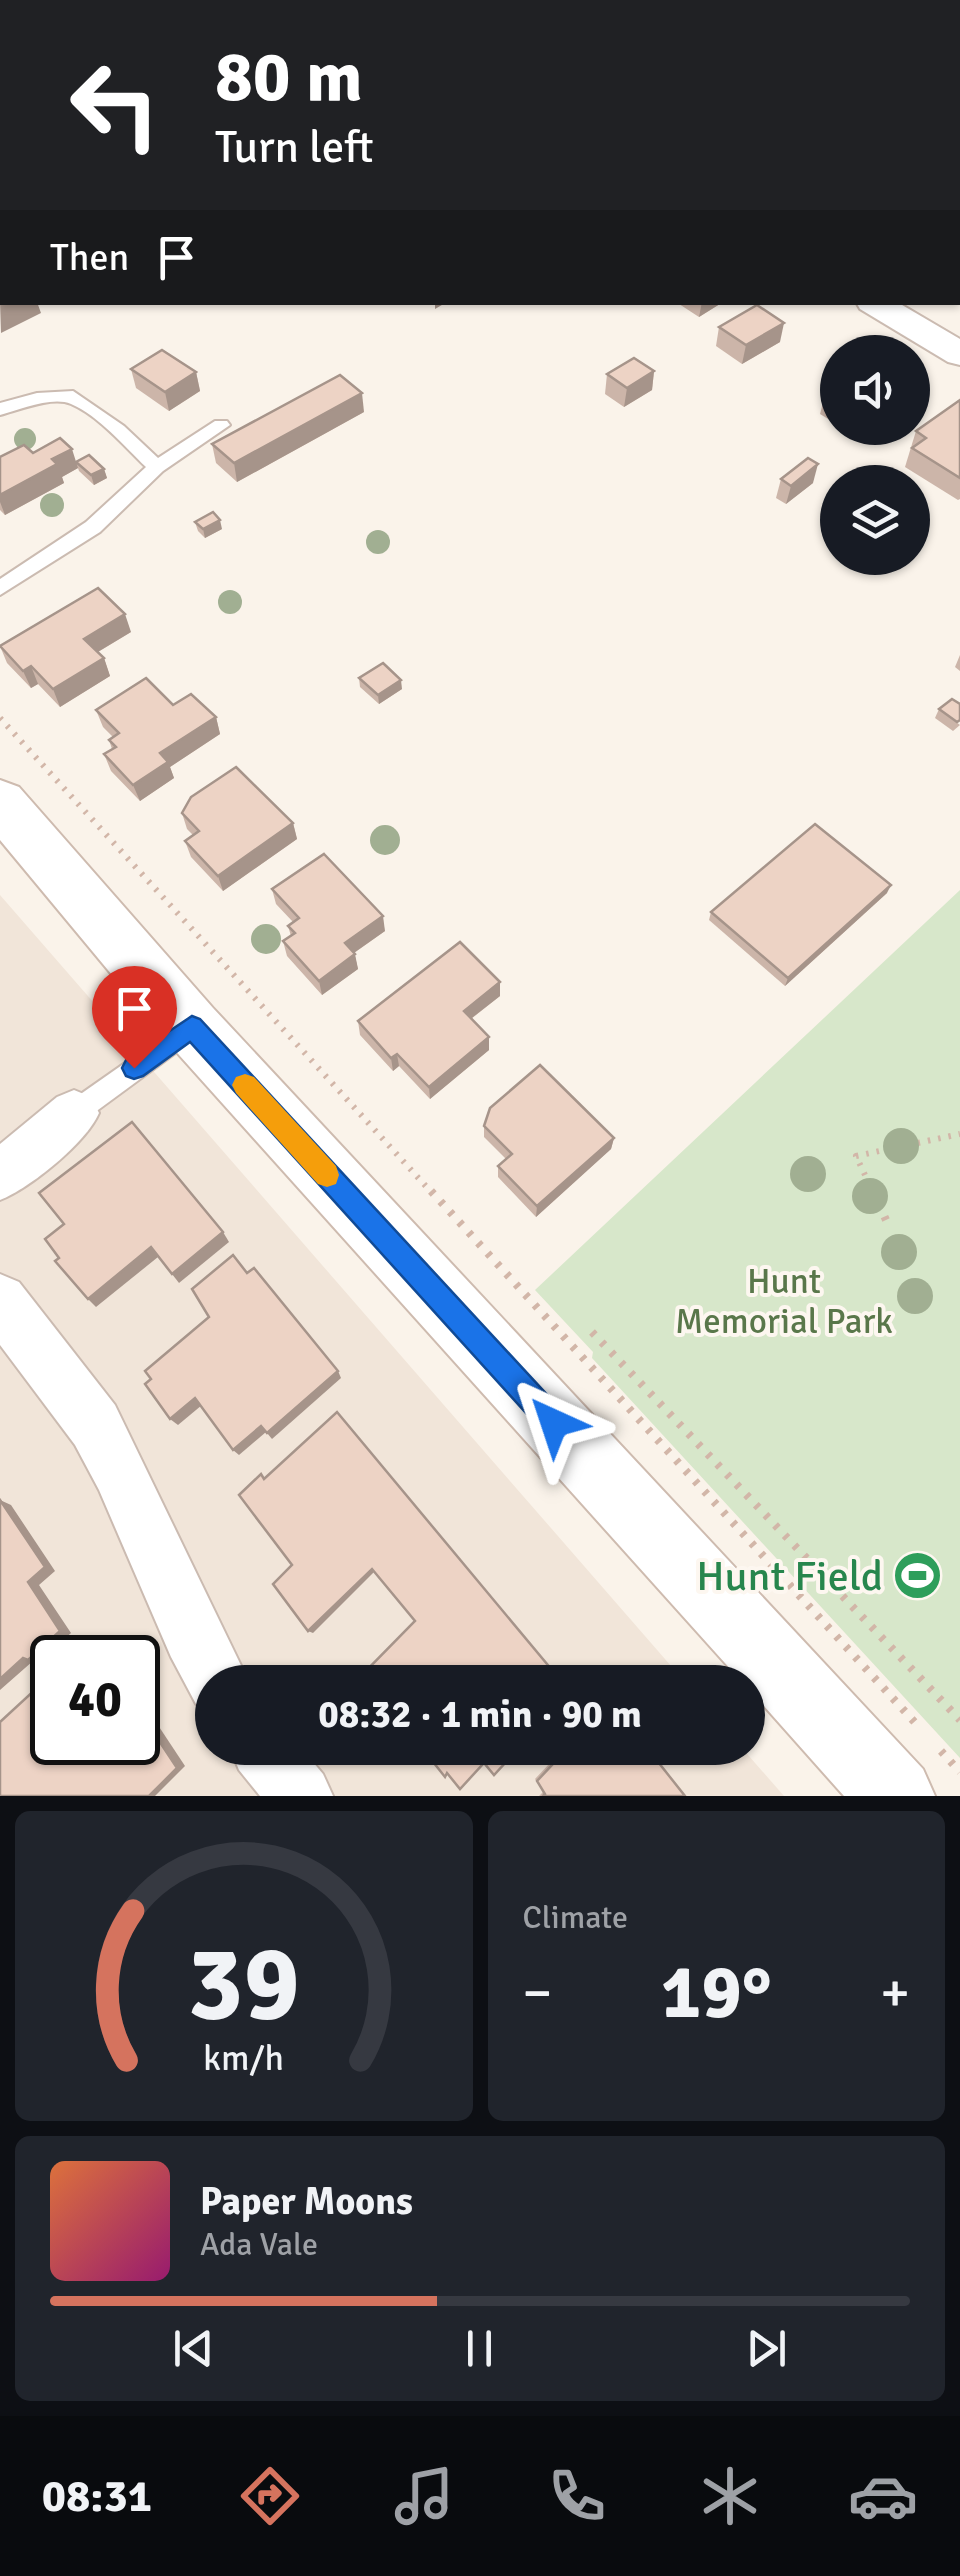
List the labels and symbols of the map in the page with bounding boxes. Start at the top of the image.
pin [92,966,177,1069]
park label: Hunt Memorial Park [675,1260,893,1343]
position arrow [502,1371,606,1475]
sports icon: Hunt Field [892,1550,944,1602]
place label: Hunt Field [696,1551,883,1602]
speed limit sign: 40 [30,1635,160,1765]

